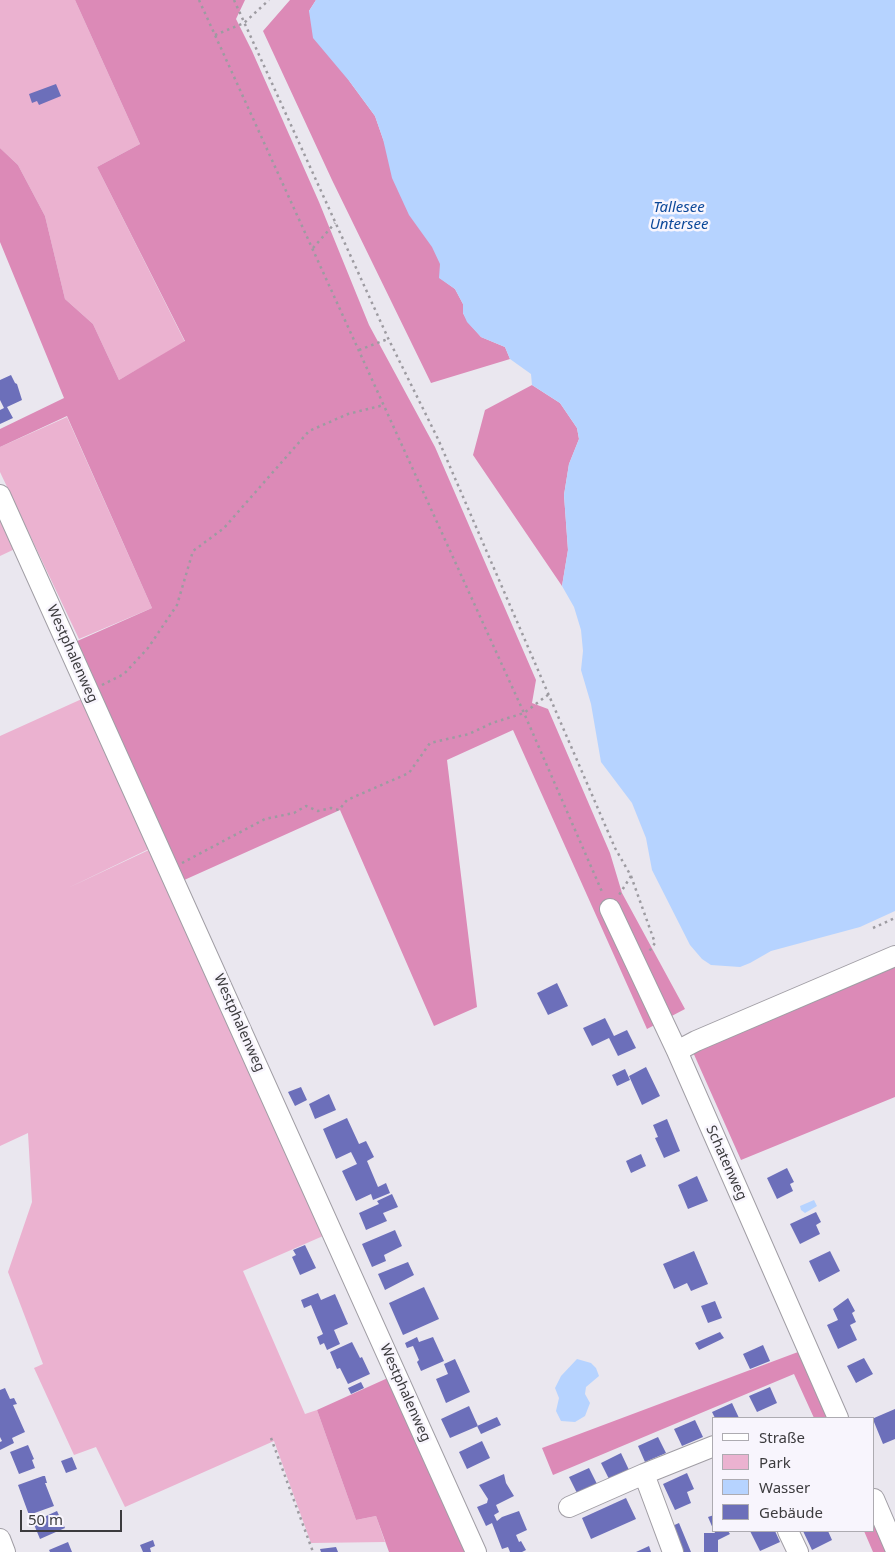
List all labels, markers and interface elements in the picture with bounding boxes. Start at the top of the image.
water label: Tallesee Untersee [650,199,708,234]
street label: Westphalenweg [43,603,101,705]
street label: Westphalenweg [210,972,268,1074]
street label: Schatenweg [702,1123,750,1203]
street label: Westphalenweg [376,1342,434,1444]
legend [712,1417,875,1532]
text: Straße [759,1427,805,1447]
text: Park [759,1452,791,1472]
text: Wasser [759,1477,810,1497]
scale bar [22,1500,125,1532]
text: Gebäude [759,1502,823,1522]
text: 50 m [28,1509,63,1529]

